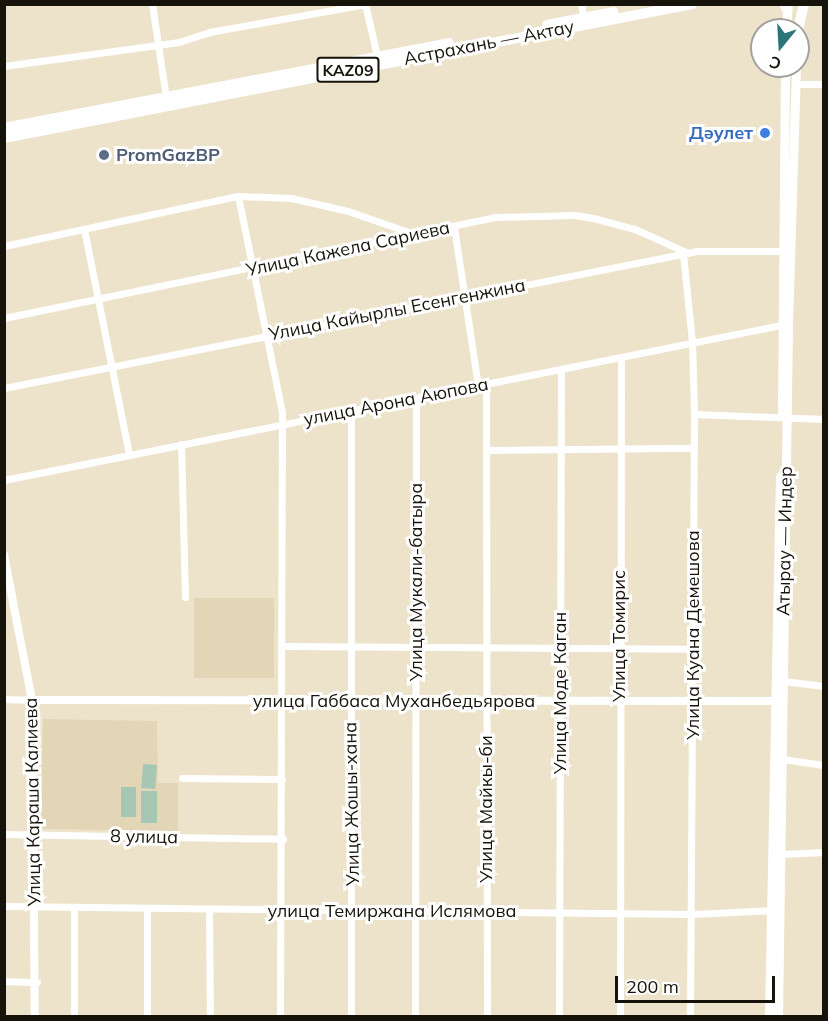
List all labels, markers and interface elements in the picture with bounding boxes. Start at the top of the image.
street label: Астрахань — Актау [402,16,576,70]
north arrow [750,18,810,78]
text: С [767,52,783,74]
road number: KAZ09 [315,57,381,83]
place label: Дәулет [689,122,753,144]
marker: Дәулет [758,126,772,140]
place label: PromGazBP [116,144,220,166]
marker: PromGazBP [97,148,111,162]
street label: Улица Кажела Сариева [244,217,452,281]
street label: Улица Кайырлы Есенгенжина [267,275,527,345]
street label: улица Арона Аюпова [302,373,490,431]
street label: Атырау — Индер [773,466,797,616]
street label: Улица Мукали-батыра [405,483,427,681]
street label: Улица Куана Демешова [682,530,704,740]
street label: Улица Томирис [608,570,630,702]
street label: Улица Моде Каган [549,612,571,774]
street label: улица Габбаса Муханбедьярова [253,690,535,712]
street label: Улица Караша Калиева [20,697,46,907]
street label: Улица Жошы-хана [340,722,364,886]
street label: Улица Майкы-би [475,735,497,883]
street label: 8 улица [110,826,178,848]
street label: улица Темиржана Ислямова [268,900,516,922]
scale bar [618,964,778,1002]
text: 200 m [626,975,679,998]

